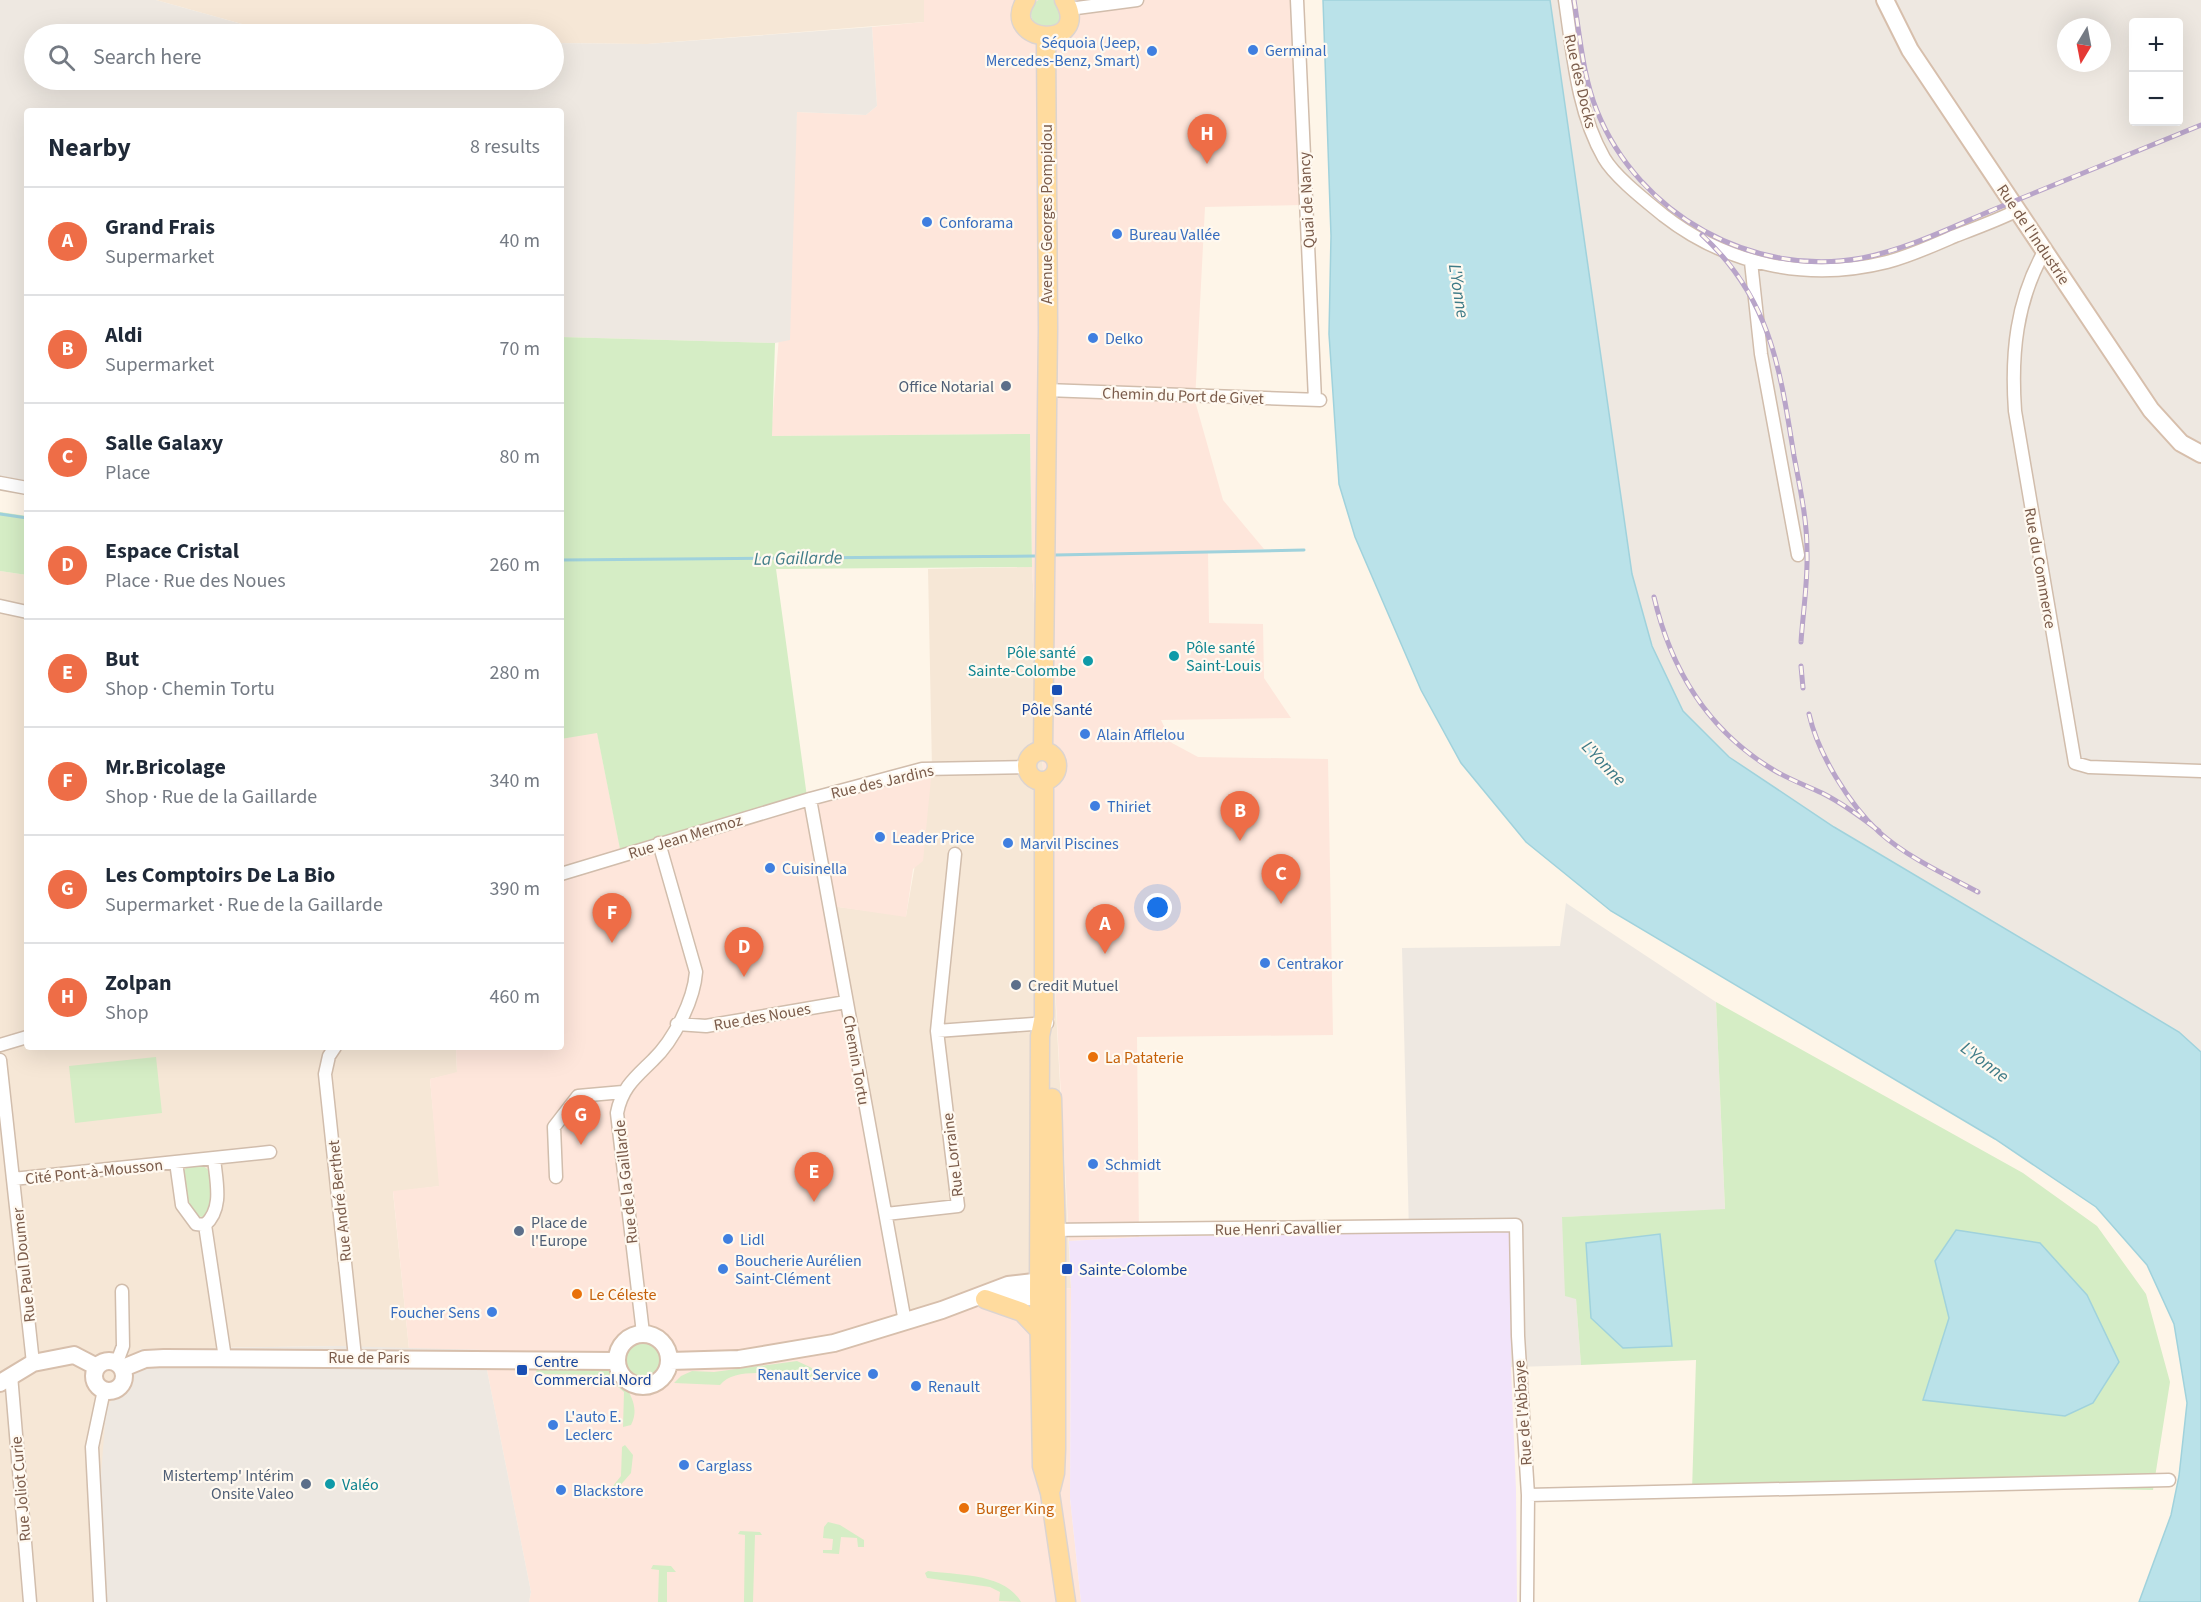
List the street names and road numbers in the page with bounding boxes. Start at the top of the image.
street label: Rue des Docks [1558,32,1602,131]
street label: Avenue Georges Pompidou [1036,124,1058,304]
street label: Quai de Nancy [1293,151,1321,249]
street label: Rue de l'Industrie [1991,180,2075,289]
street label: Chemin du Port de Givet [1102,382,1265,410]
street label: Rue du Commerce [2019,506,2061,630]
street label: Rue des Jardins [829,759,936,805]
street label: Rue Jean Mermoz [626,809,745,865]
street label: Rue des Noues [712,998,813,1036]
street label: Chemin Tortu [837,1014,875,1107]
street label: Rue Lorraine [937,1111,969,1198]
street label: Rue de la Gaillarde [609,1119,643,1245]
street label: Rue André Berthet [323,1138,357,1263]
street label: Cité Pont-à-Mousson [24,1154,164,1190]
street label: Rue Paul Doumer [7,1206,41,1323]
street label: Rue Henri Cavallier [1214,1217,1342,1241]
street label: Rue de Paris [328,1347,410,1369]
street label: Rue de l'Abbaye [1508,1359,1538,1466]
street label: Rue Joliot Curie [5,1435,37,1542]

